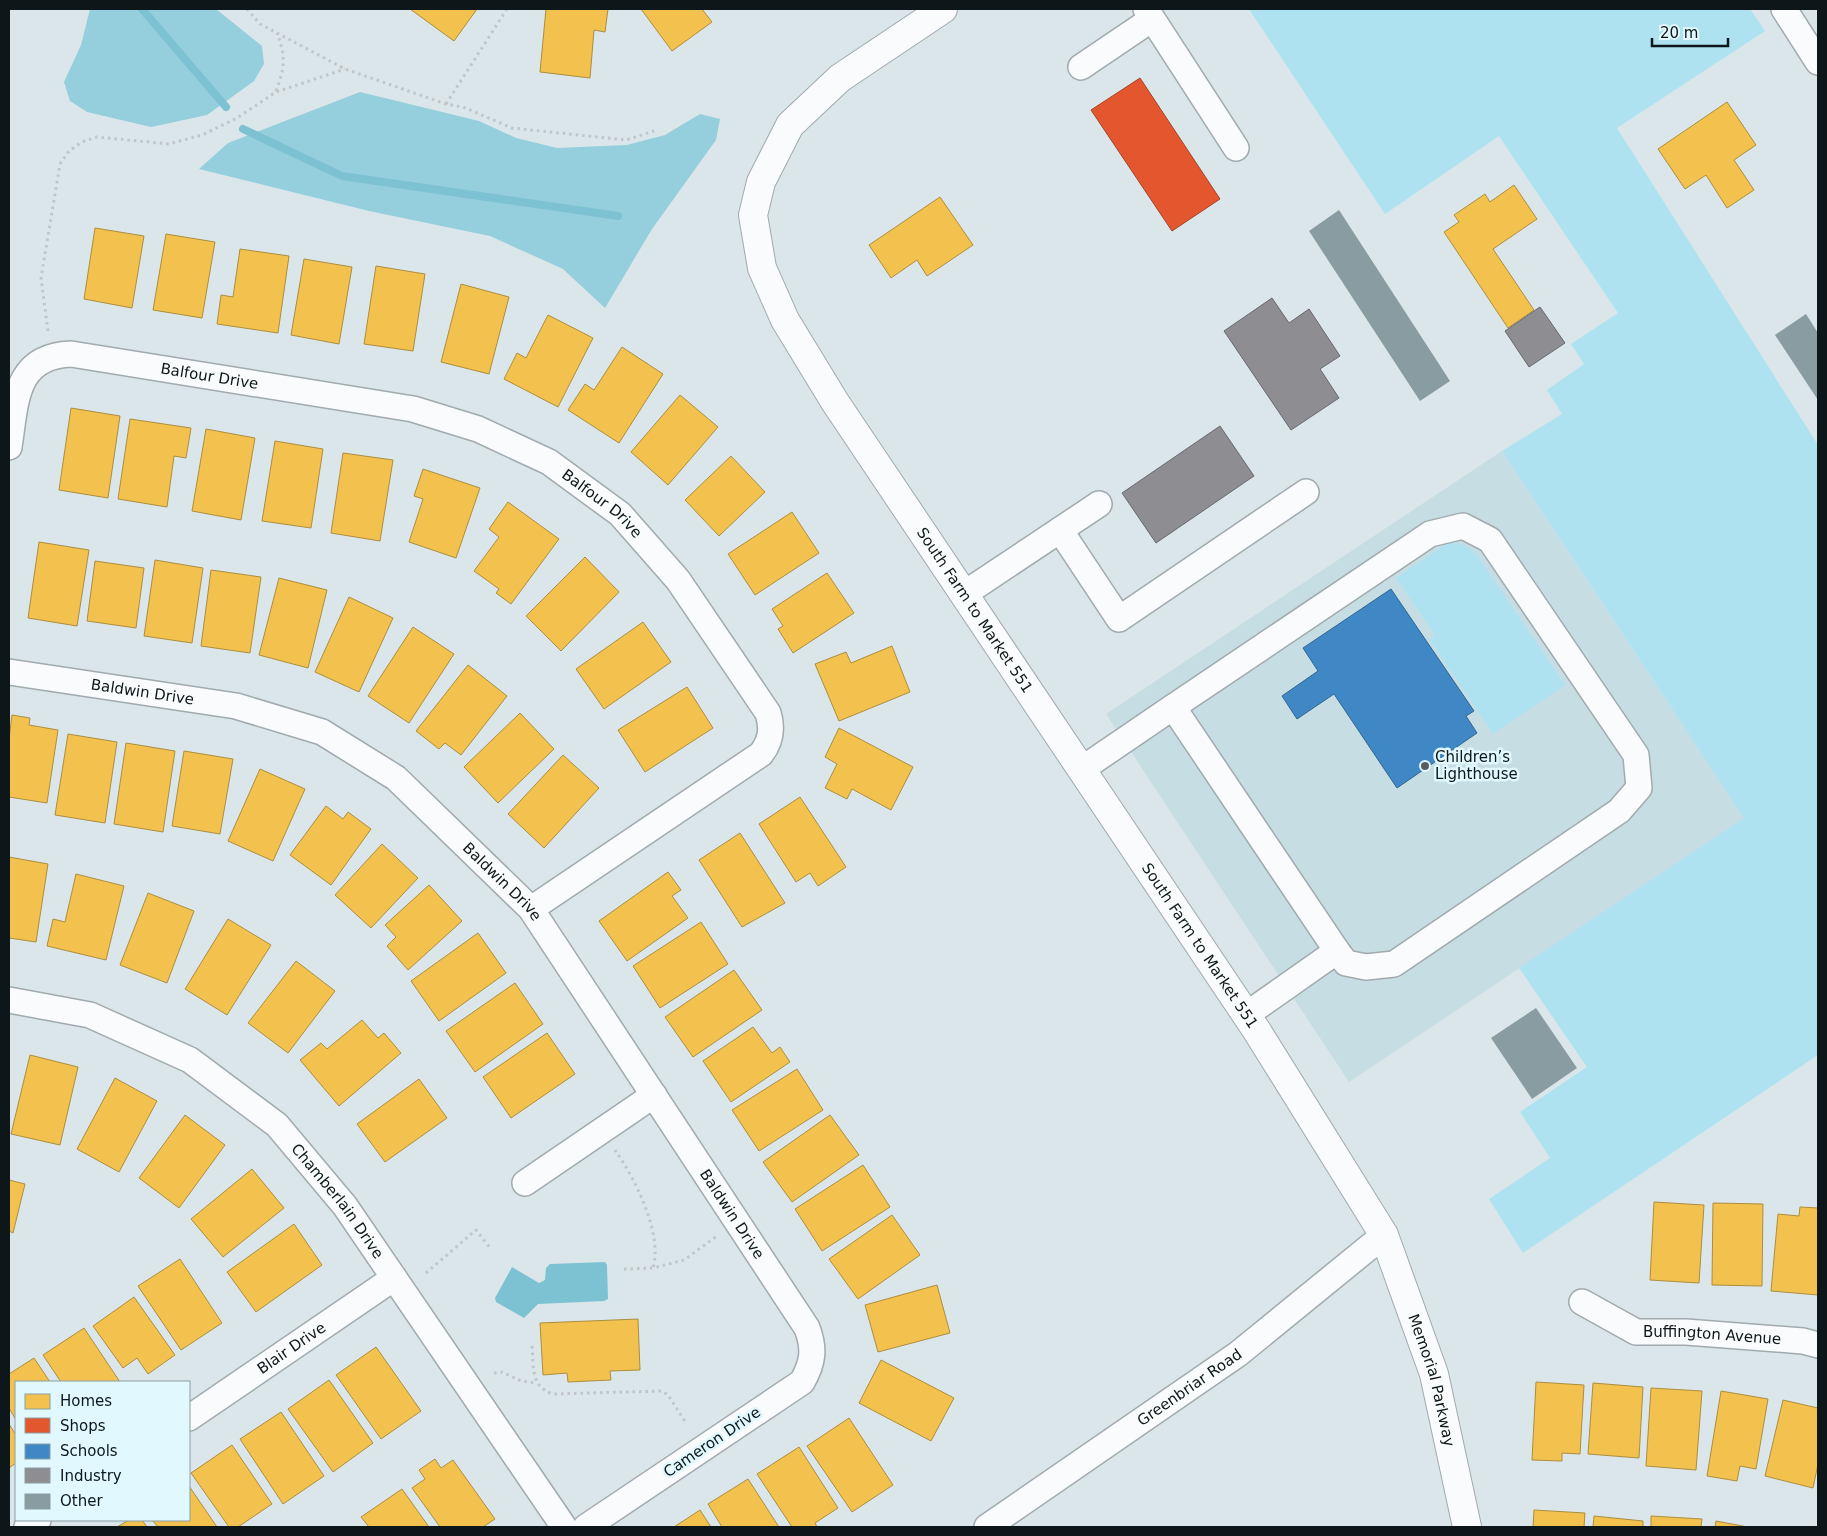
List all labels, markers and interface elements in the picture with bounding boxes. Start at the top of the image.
scale bar [1652,15,1728,47]
text: 20 m [1660,24,1698,42]
street label: Balfour Drive [159,360,260,393]
street label: Balfour Drive [558,465,646,542]
street label: South Farm to Market 551 [913,524,1037,696]
street label: Baldwin Drive [90,675,195,709]
place label: Children’s Lighthouse [1435,748,1518,783]
marker: Children’s Lighthouse [1419,760,1431,772]
street label: Baldwin Drive [459,839,545,924]
street label: South Farm to Market 551 [1138,860,1262,1032]
street label: Chamberlain Drive [287,1140,387,1262]
street label: Baldwin Drive [696,1166,768,1262]
street label: Memorial Parkway [1404,1311,1458,1448]
street label: Blair Drive [254,1318,329,1378]
street label: Buffington Avenue [1643,1323,1782,1348]
street label: Greenbriar Road [1134,1345,1245,1430]
legend [15,1381,190,1521]
text: Homes [60,1392,112,1410]
street label: Cameron Drive [660,1403,764,1481]
text: Shops [60,1417,106,1435]
text: Schools [60,1442,118,1460]
text: Industry [60,1467,122,1485]
text: Other [60,1492,103,1510]

